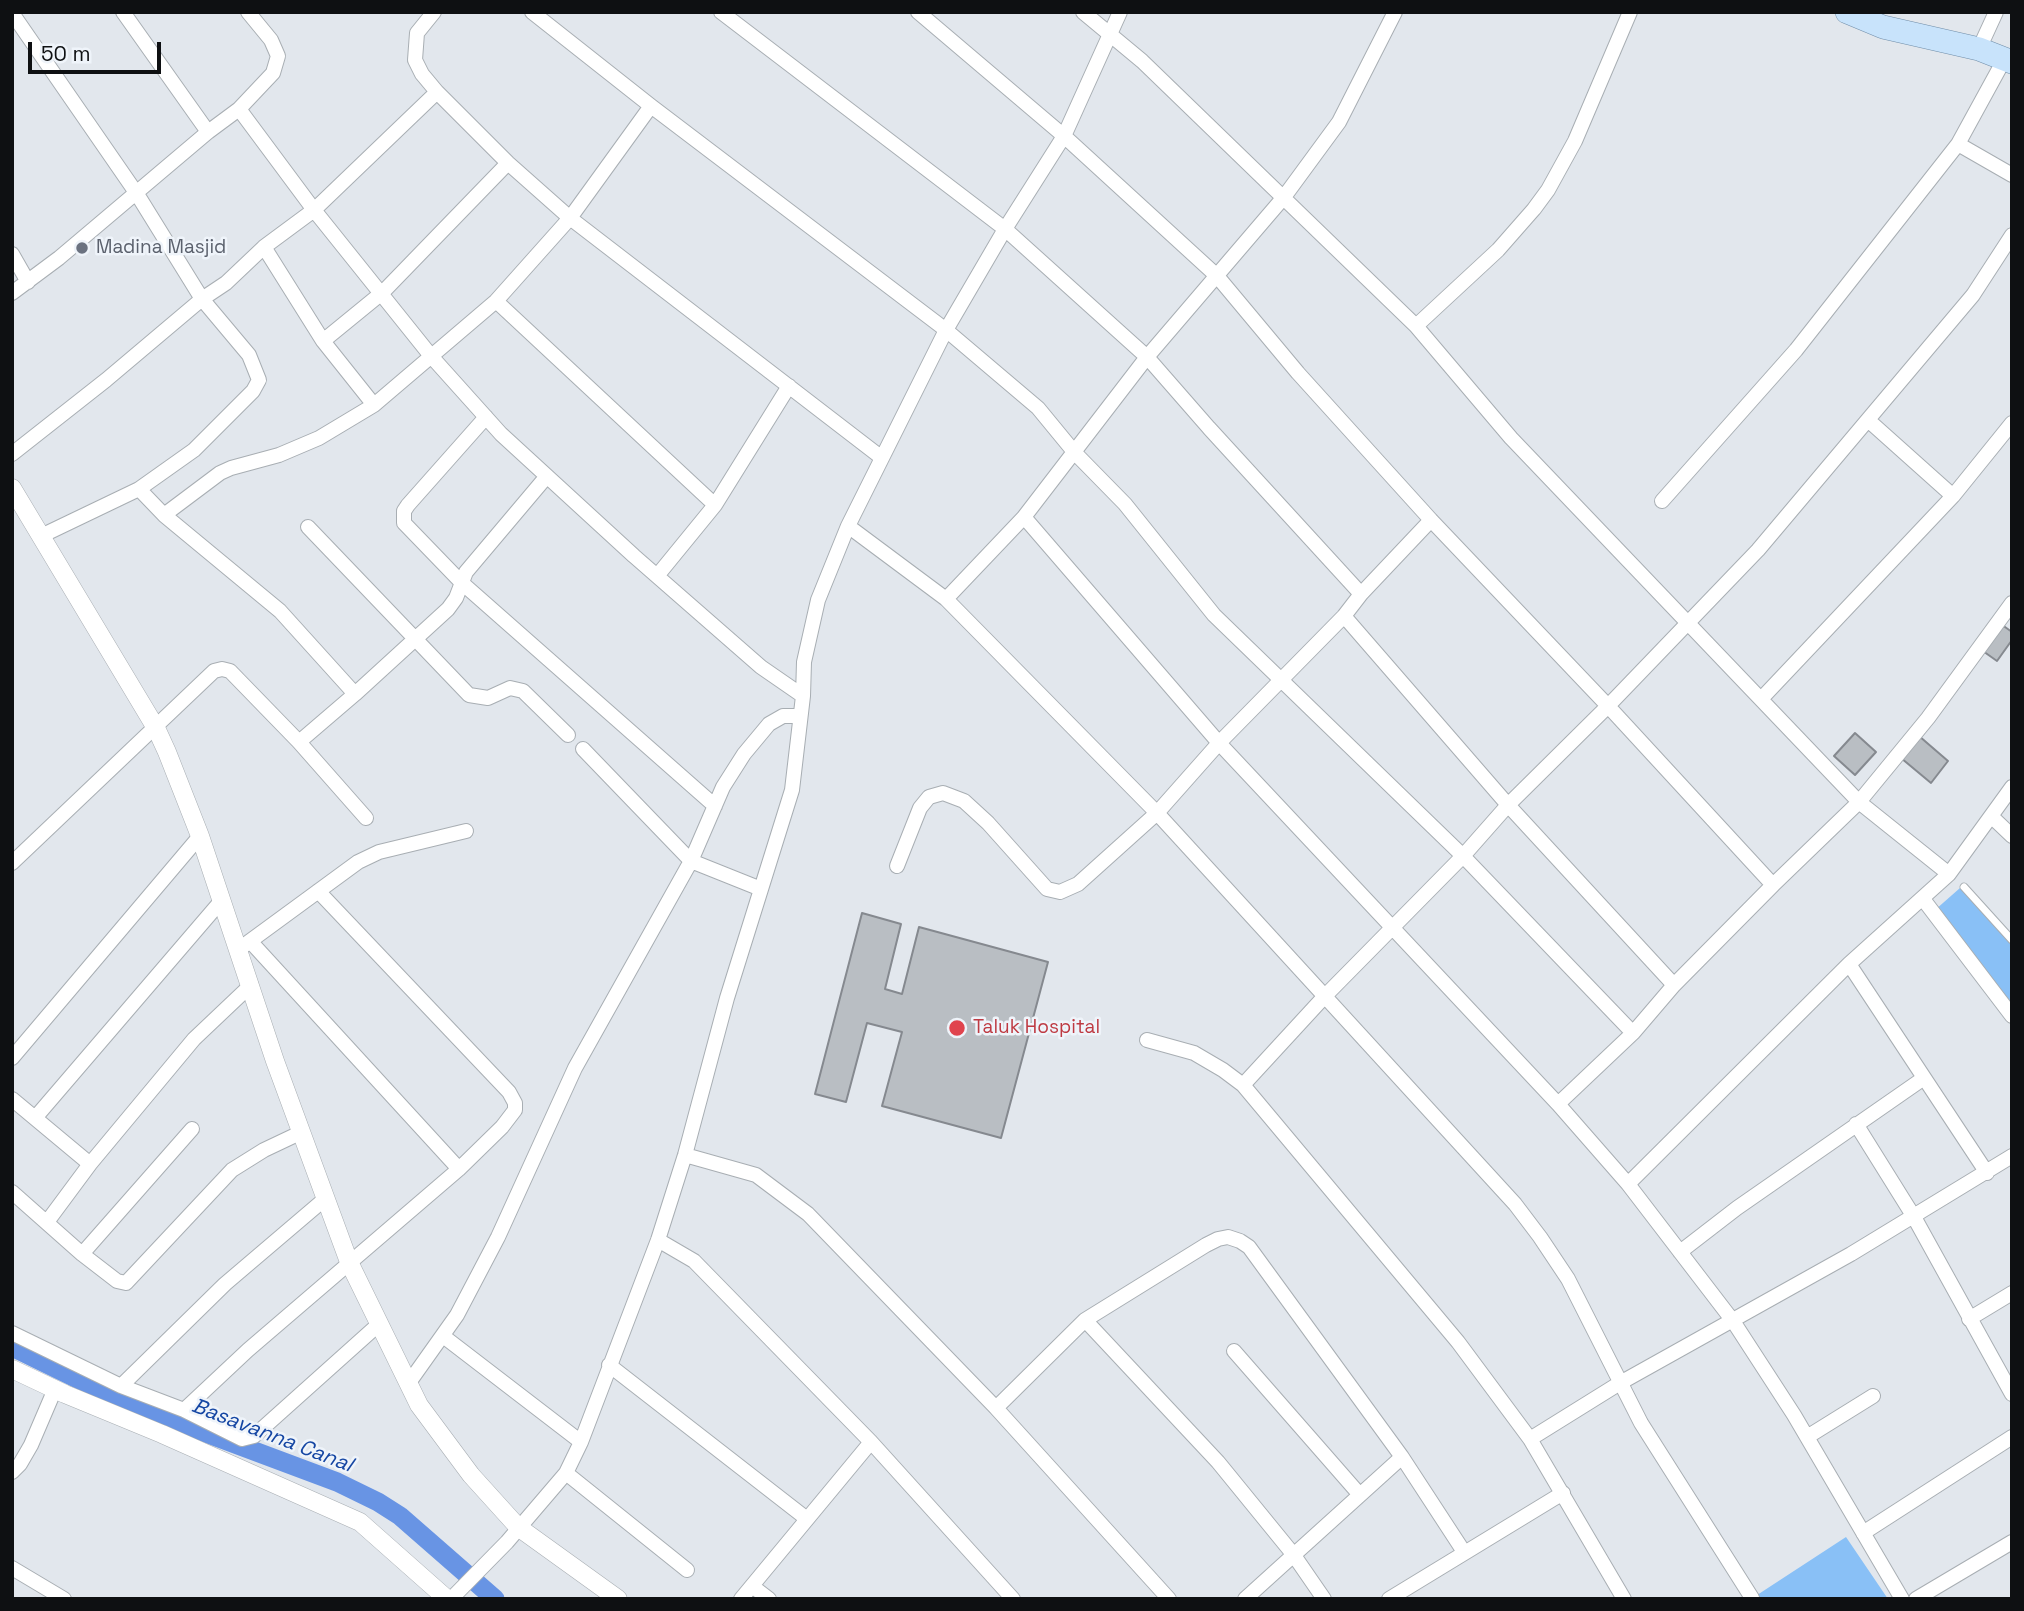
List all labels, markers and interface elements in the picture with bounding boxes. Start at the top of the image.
scale bar [32,28,164,72]
text: 50 m [41,40,91,67]
place label: Madina Masjid [96,237,226,259]
marker: Madina Masjid [74,240,90,256]
place label: Taluk Hospital [973,1017,1100,1039]
marker: Taluk Hospital [947,1018,967,1038]
water label: Basavanna Canal [188,1394,356,1478]

